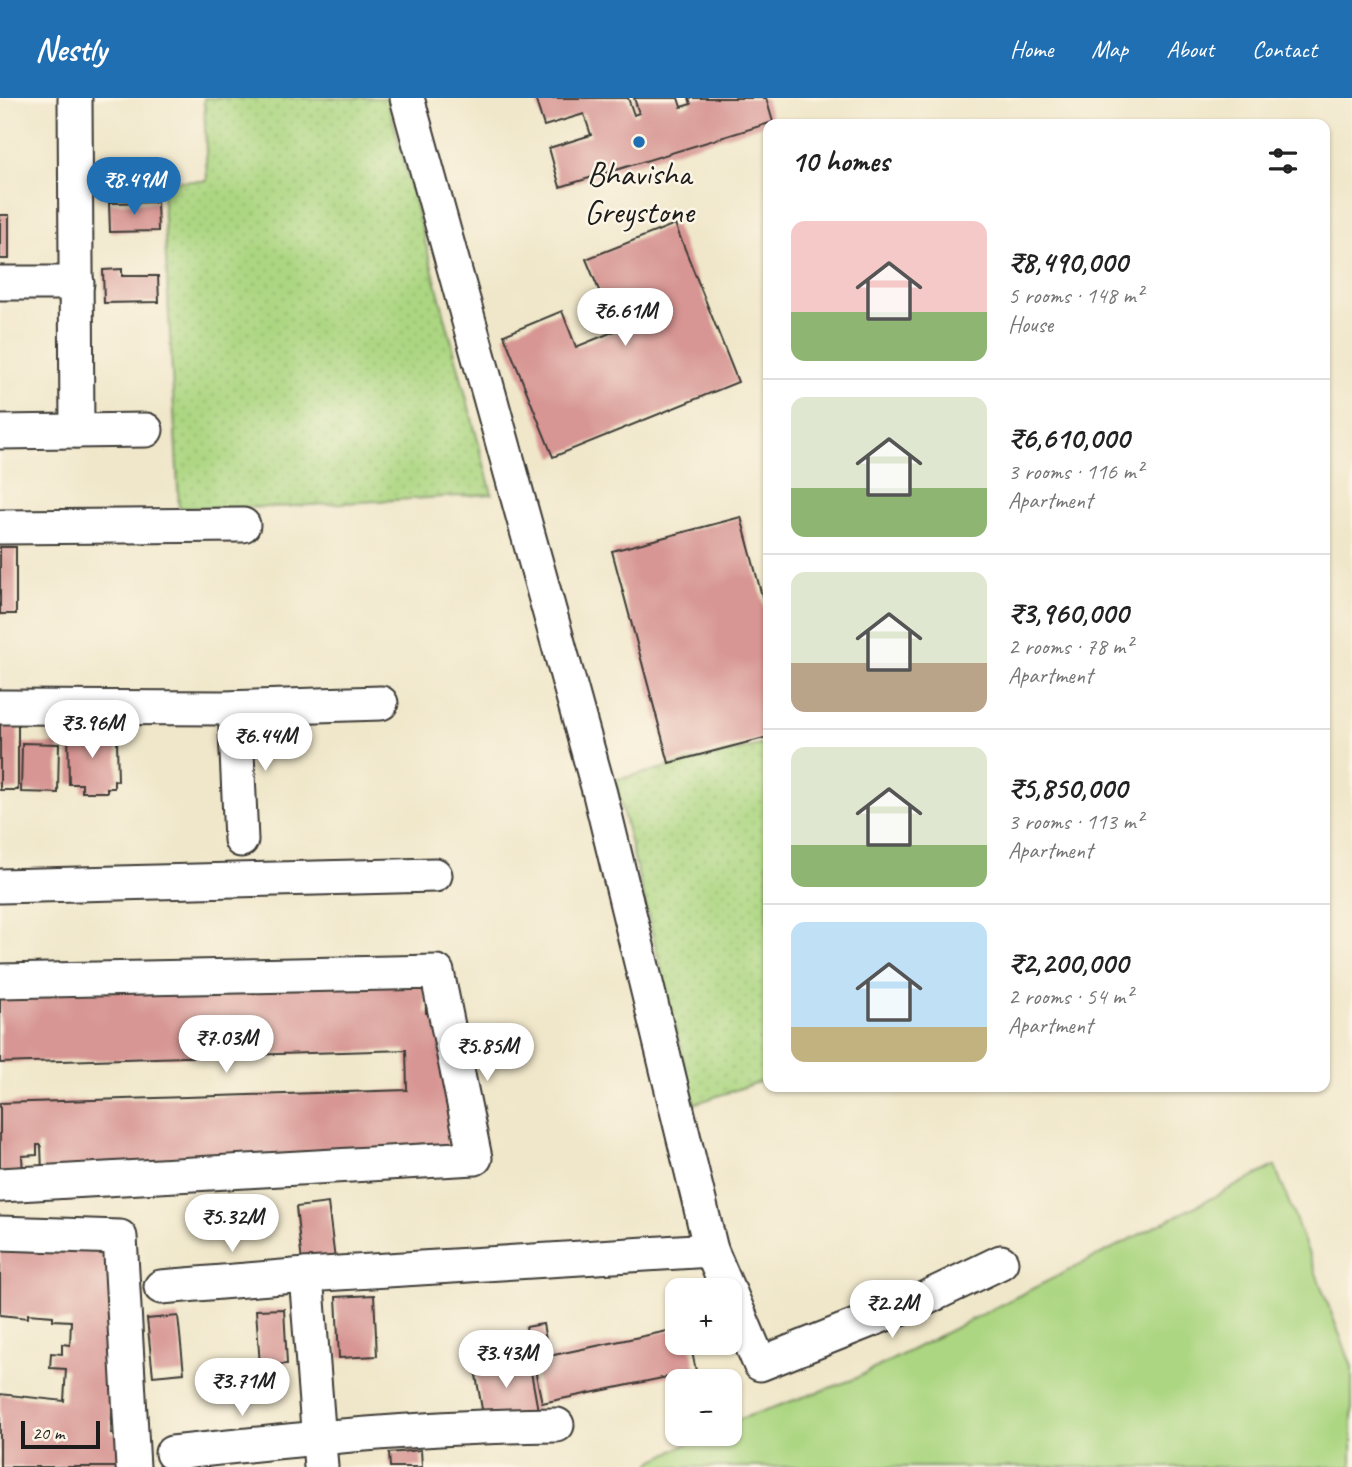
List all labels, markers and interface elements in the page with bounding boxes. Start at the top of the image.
text: Nestly [35,28,106,70]
text: Home [1010,34,1053,64]
text: Map [1091,34,1128,64]
text: About [1166,34,1214,64]
text: Contact [1252,34,1317,64]
marker: Bhavisha Greystone [631,134,647,150]
text: 10 homes [791,142,889,180]
icon: filters [1264,142,1302,180]
place label: Bhavisha Greystone [584,153,696,233]
pin: ₹8.49M [77,158,191,217]
text: ₹8.49M [103,165,165,194]
text: ₹8,490,000 [1008,243,1128,281]
icon: home [847,249,931,333]
text: 5 rooms · 148 m² [1008,281,1143,310]
pin: ₹6.61M [568,288,682,348]
text: ₹6.61M [593,296,657,325]
text: House [1008,310,1053,339]
text: ₹6,610,000 [1008,419,1129,457]
icon: home [847,425,931,509]
text: 3 rooms · 116 m² [1008,457,1143,486]
text: Apartment [1008,486,1093,515]
text: ₹3,960,000 [1008,594,1128,632]
icon: home [847,600,931,684]
text: 2 rooms · 78 m² [1008,632,1132,661]
text: Apartment [1008,661,1093,690]
pin: ₹3.96M [35,700,149,760]
text: ₹3.96M [61,708,123,737]
pin: ₹6.44M [208,714,322,773]
text: ₹6.44M [233,721,297,750]
text: ₹5,850,000 [1008,769,1127,807]
icon: home [847,775,931,859]
text: 3 rooms · 113 m² [1008,807,1143,836]
text: Apartment [1008,836,1093,865]
text: ₹2,200,000 [1008,944,1128,982]
icon: home [847,950,931,1034]
text: 2 rooms · 54 m² [1008,982,1132,1011]
text: Apartment [1008,1011,1093,1040]
pin: ₹7.03M [169,1016,283,1075]
text: ₹7.03M [195,1023,257,1052]
pin: ₹5.85M [430,1024,544,1083]
text: ₹5.85M [456,1031,518,1060]
pin: ₹5.32M [175,1194,289,1254]
text: ₹5.32M [201,1202,263,1231]
map controls [665,1278,742,1446]
button: + [665,1278,742,1355]
pin: ₹2.2M [843,1280,941,1340]
text: ₹2.2M [866,1288,918,1317]
pin: ₹3.43M [449,1330,563,1390]
text: ₹3.43M [475,1338,537,1367]
pin: ₹3.71M [185,1358,299,1418]
text: ₹3.71M [211,1366,273,1395]
button: − [665,1369,742,1446]
scale bar [21,1418,100,1450]
text: 20 m [32,1421,64,1445]

